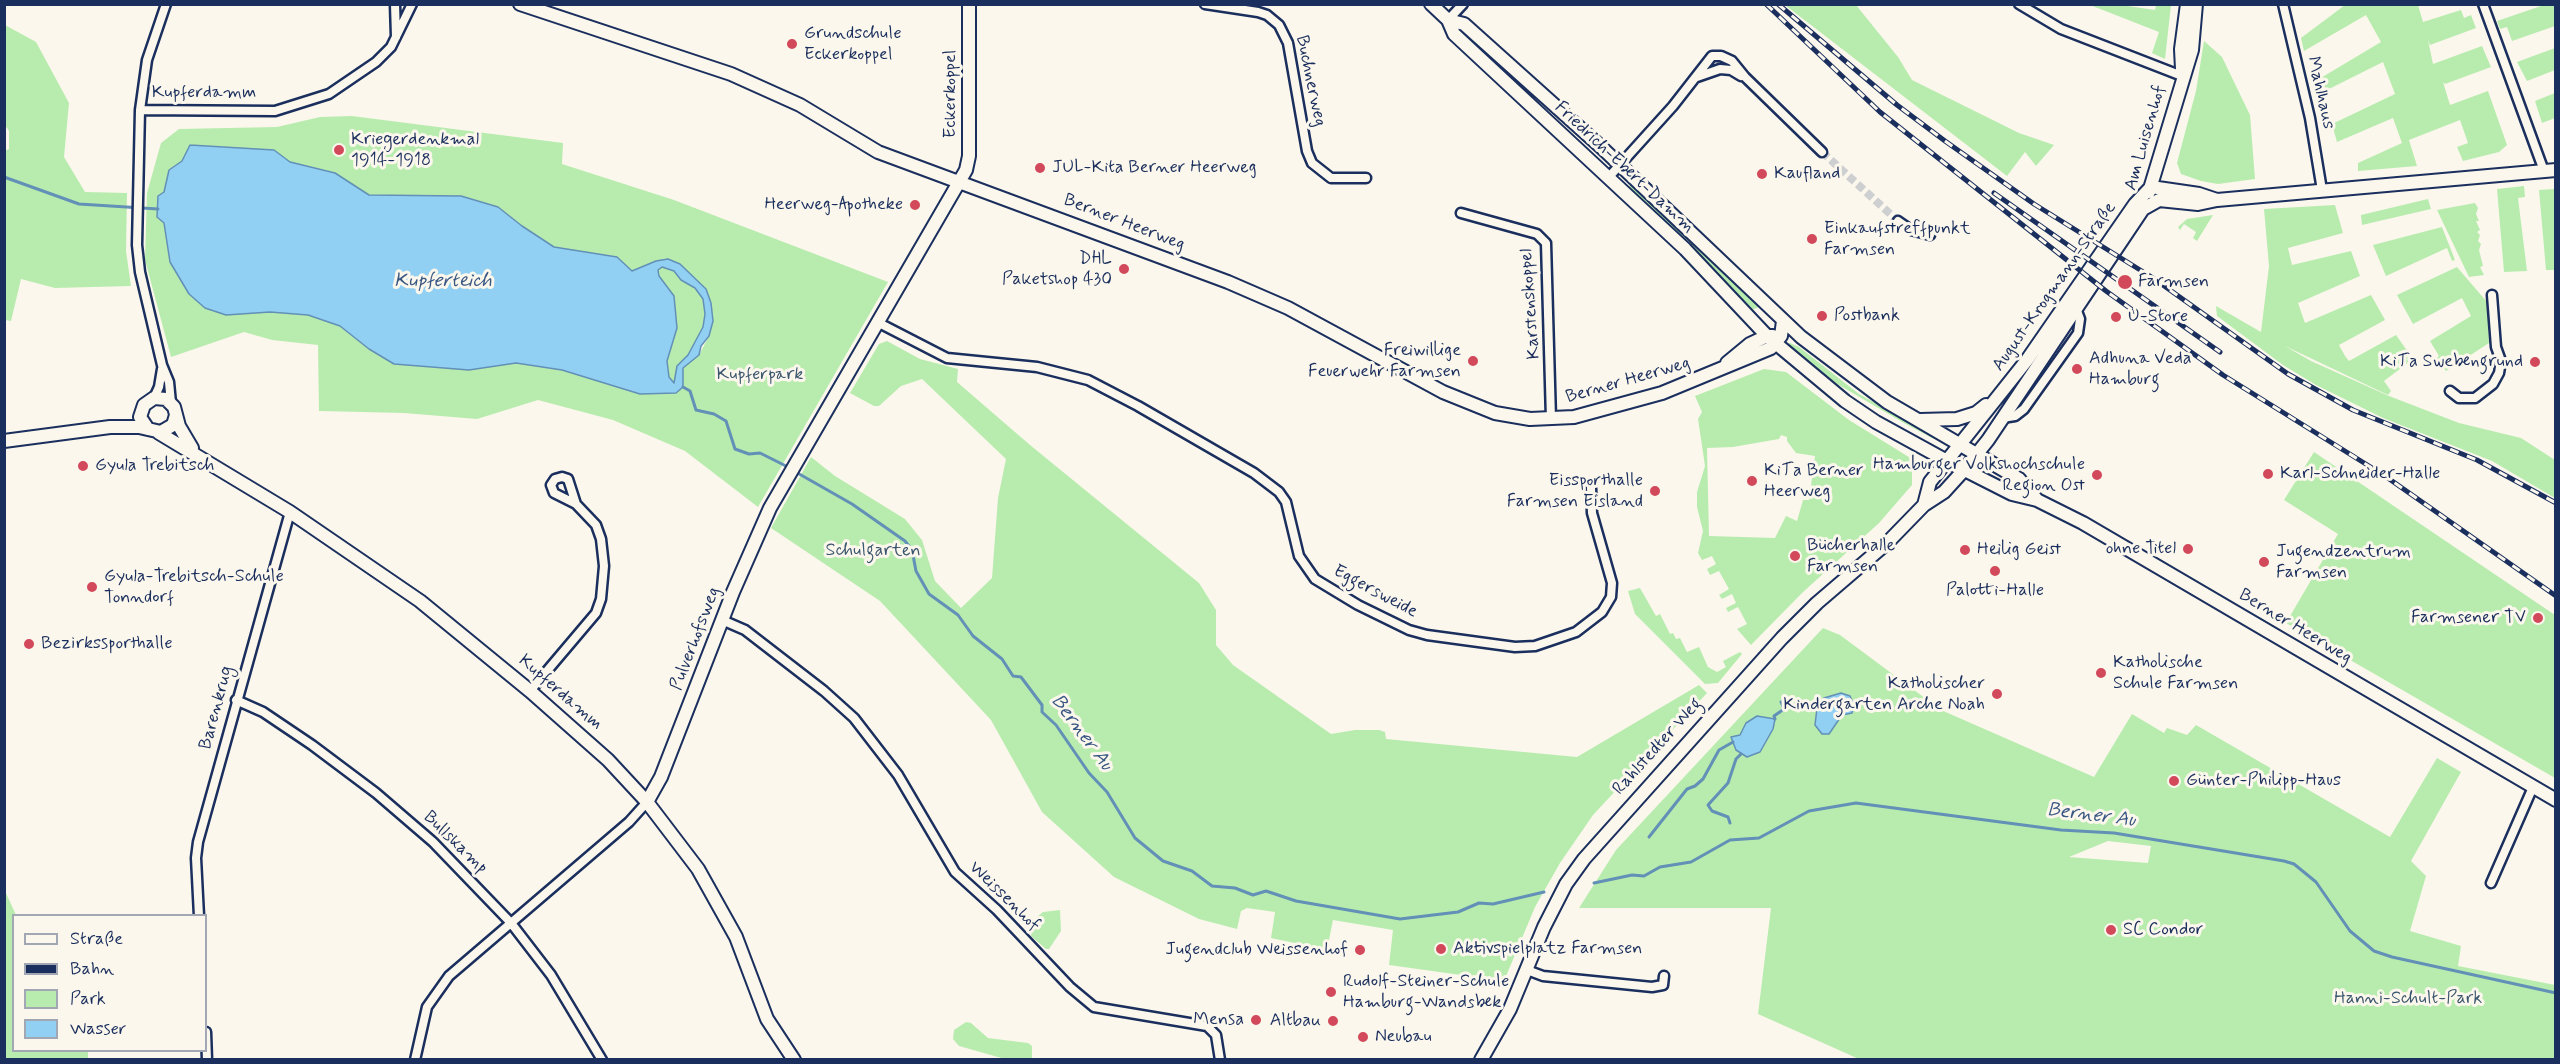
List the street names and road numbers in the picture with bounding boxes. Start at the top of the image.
street label: Buchnerweg [1290,33,1330,129]
street label: Eckerkoppel [940,50,962,138]
street label: Mahlhaus [2301,54,2339,132]
street label: Kupferdamm [152,82,256,104]
street label: Am Luisenhof [2121,83,2171,193]
street label: Friedrich-Ebert-Damm [1549,97,1699,239]
street label: Berner Heerweg [1060,190,1188,256]
street label: August-Krogmann-Straße [1988,198,2122,376]
street label: Karstenskoppel [1516,248,1546,360]
street label: Berner Heerweg [1563,353,1693,409]
street label: Eggersweide [1329,561,1421,623]
street label: Pulverhofsweg [666,584,726,694]
street label: Berner Heerweg [2234,585,2356,669]
street label: Kupferdamm [513,651,607,735]
street label: Barenkrug [195,664,239,752]
street label: Rahlstedter Weg [1609,694,1707,800]
street label: Bullskamp [418,807,492,879]
street label: Weissenhof [964,858,1044,936]

